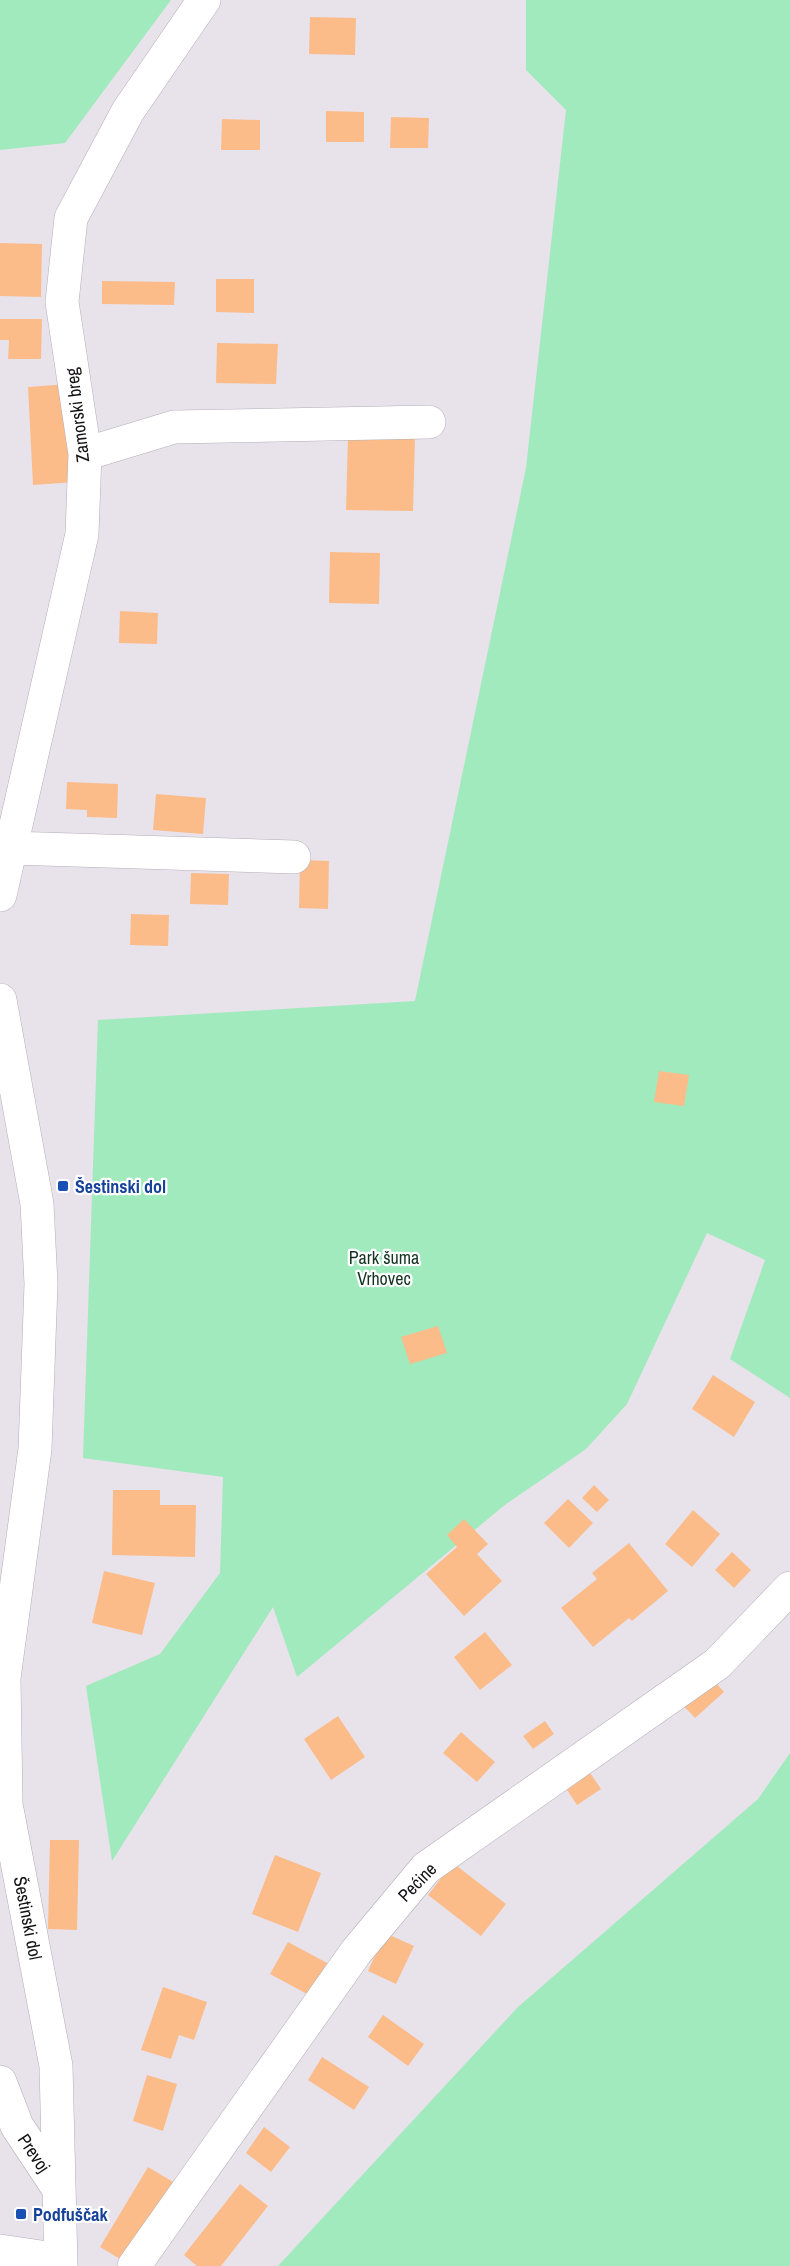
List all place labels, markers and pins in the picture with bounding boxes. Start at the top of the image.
place label: Šestinski dol [75,1174,166,1199]
marker: Šestinski dol [56,1179,70,1193]
place label: Podfuščak [33,2202,108,2227]
marker: Podfuščak [14,2207,28,2221]

